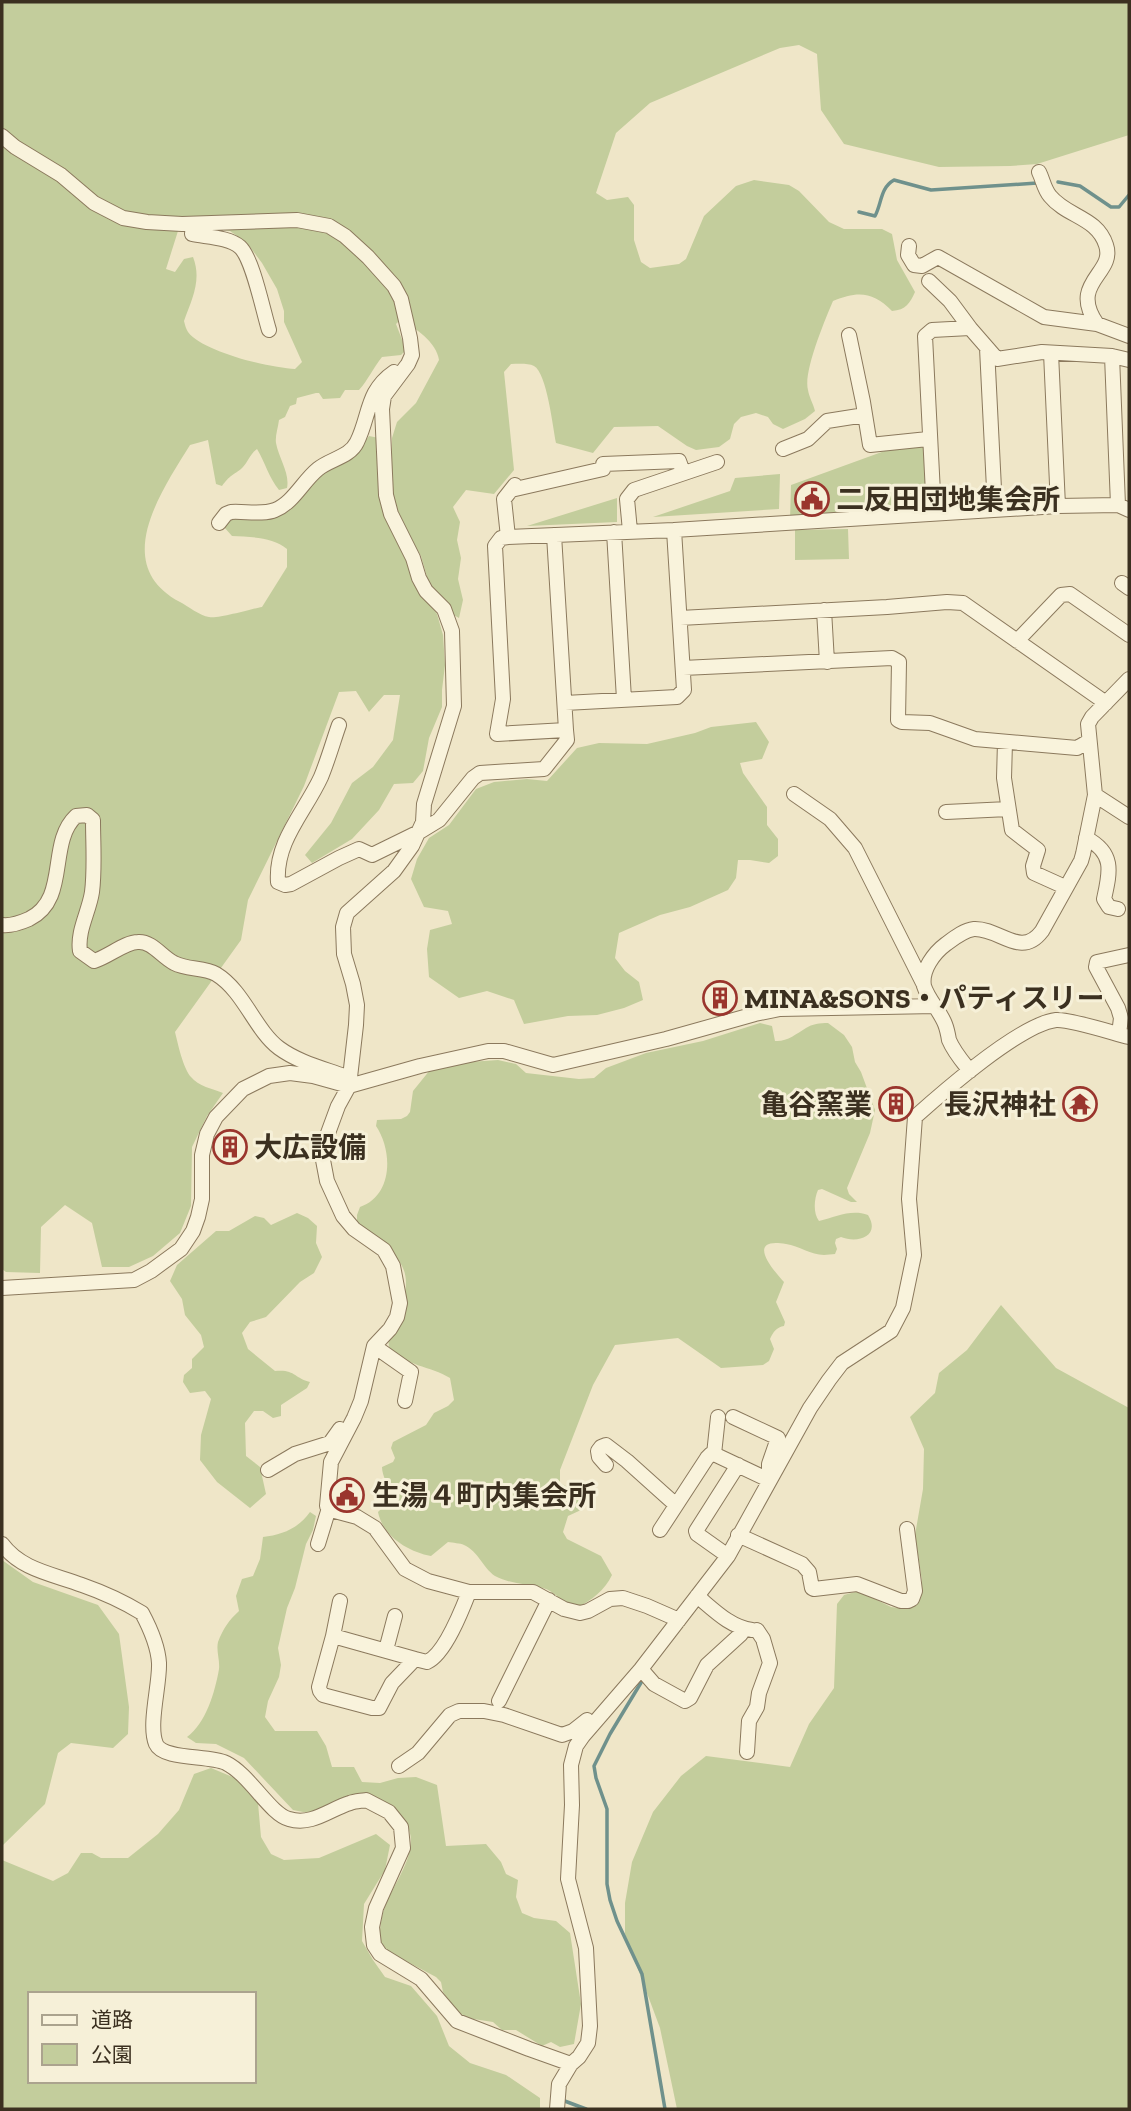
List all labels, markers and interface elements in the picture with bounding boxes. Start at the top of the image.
public building icon: 二反田団地集会所 [793,480,831,518]
place label: 二反田団地集会所 [836,483,1060,516]
building icon: MINA&SONS・パティスリー [701,979,739,1017]
place label: MINA&SONS・パティスリー [744,982,1105,1015]
building icon: 亀谷窯業 [877,1085,915,1123]
temple icon: 長沢神社 [1061,1085,1099,1123]
place label: 亀谷窯業 [760,1088,872,1121]
place label: 長沢神社 [944,1088,1056,1121]
building icon: 大広設備 [211,1128,249,1166]
place label: 大広設備 [254,1131,366,1164]
public building icon: 生湯４町内集会所 [328,1476,366,1514]
place label: 生湯４町内集会所 [372,1479,596,1512]
legend [28,1992,256,2083]
text: 道路 [91,2007,133,2032]
text: 公園 [91,2042,133,2067]

